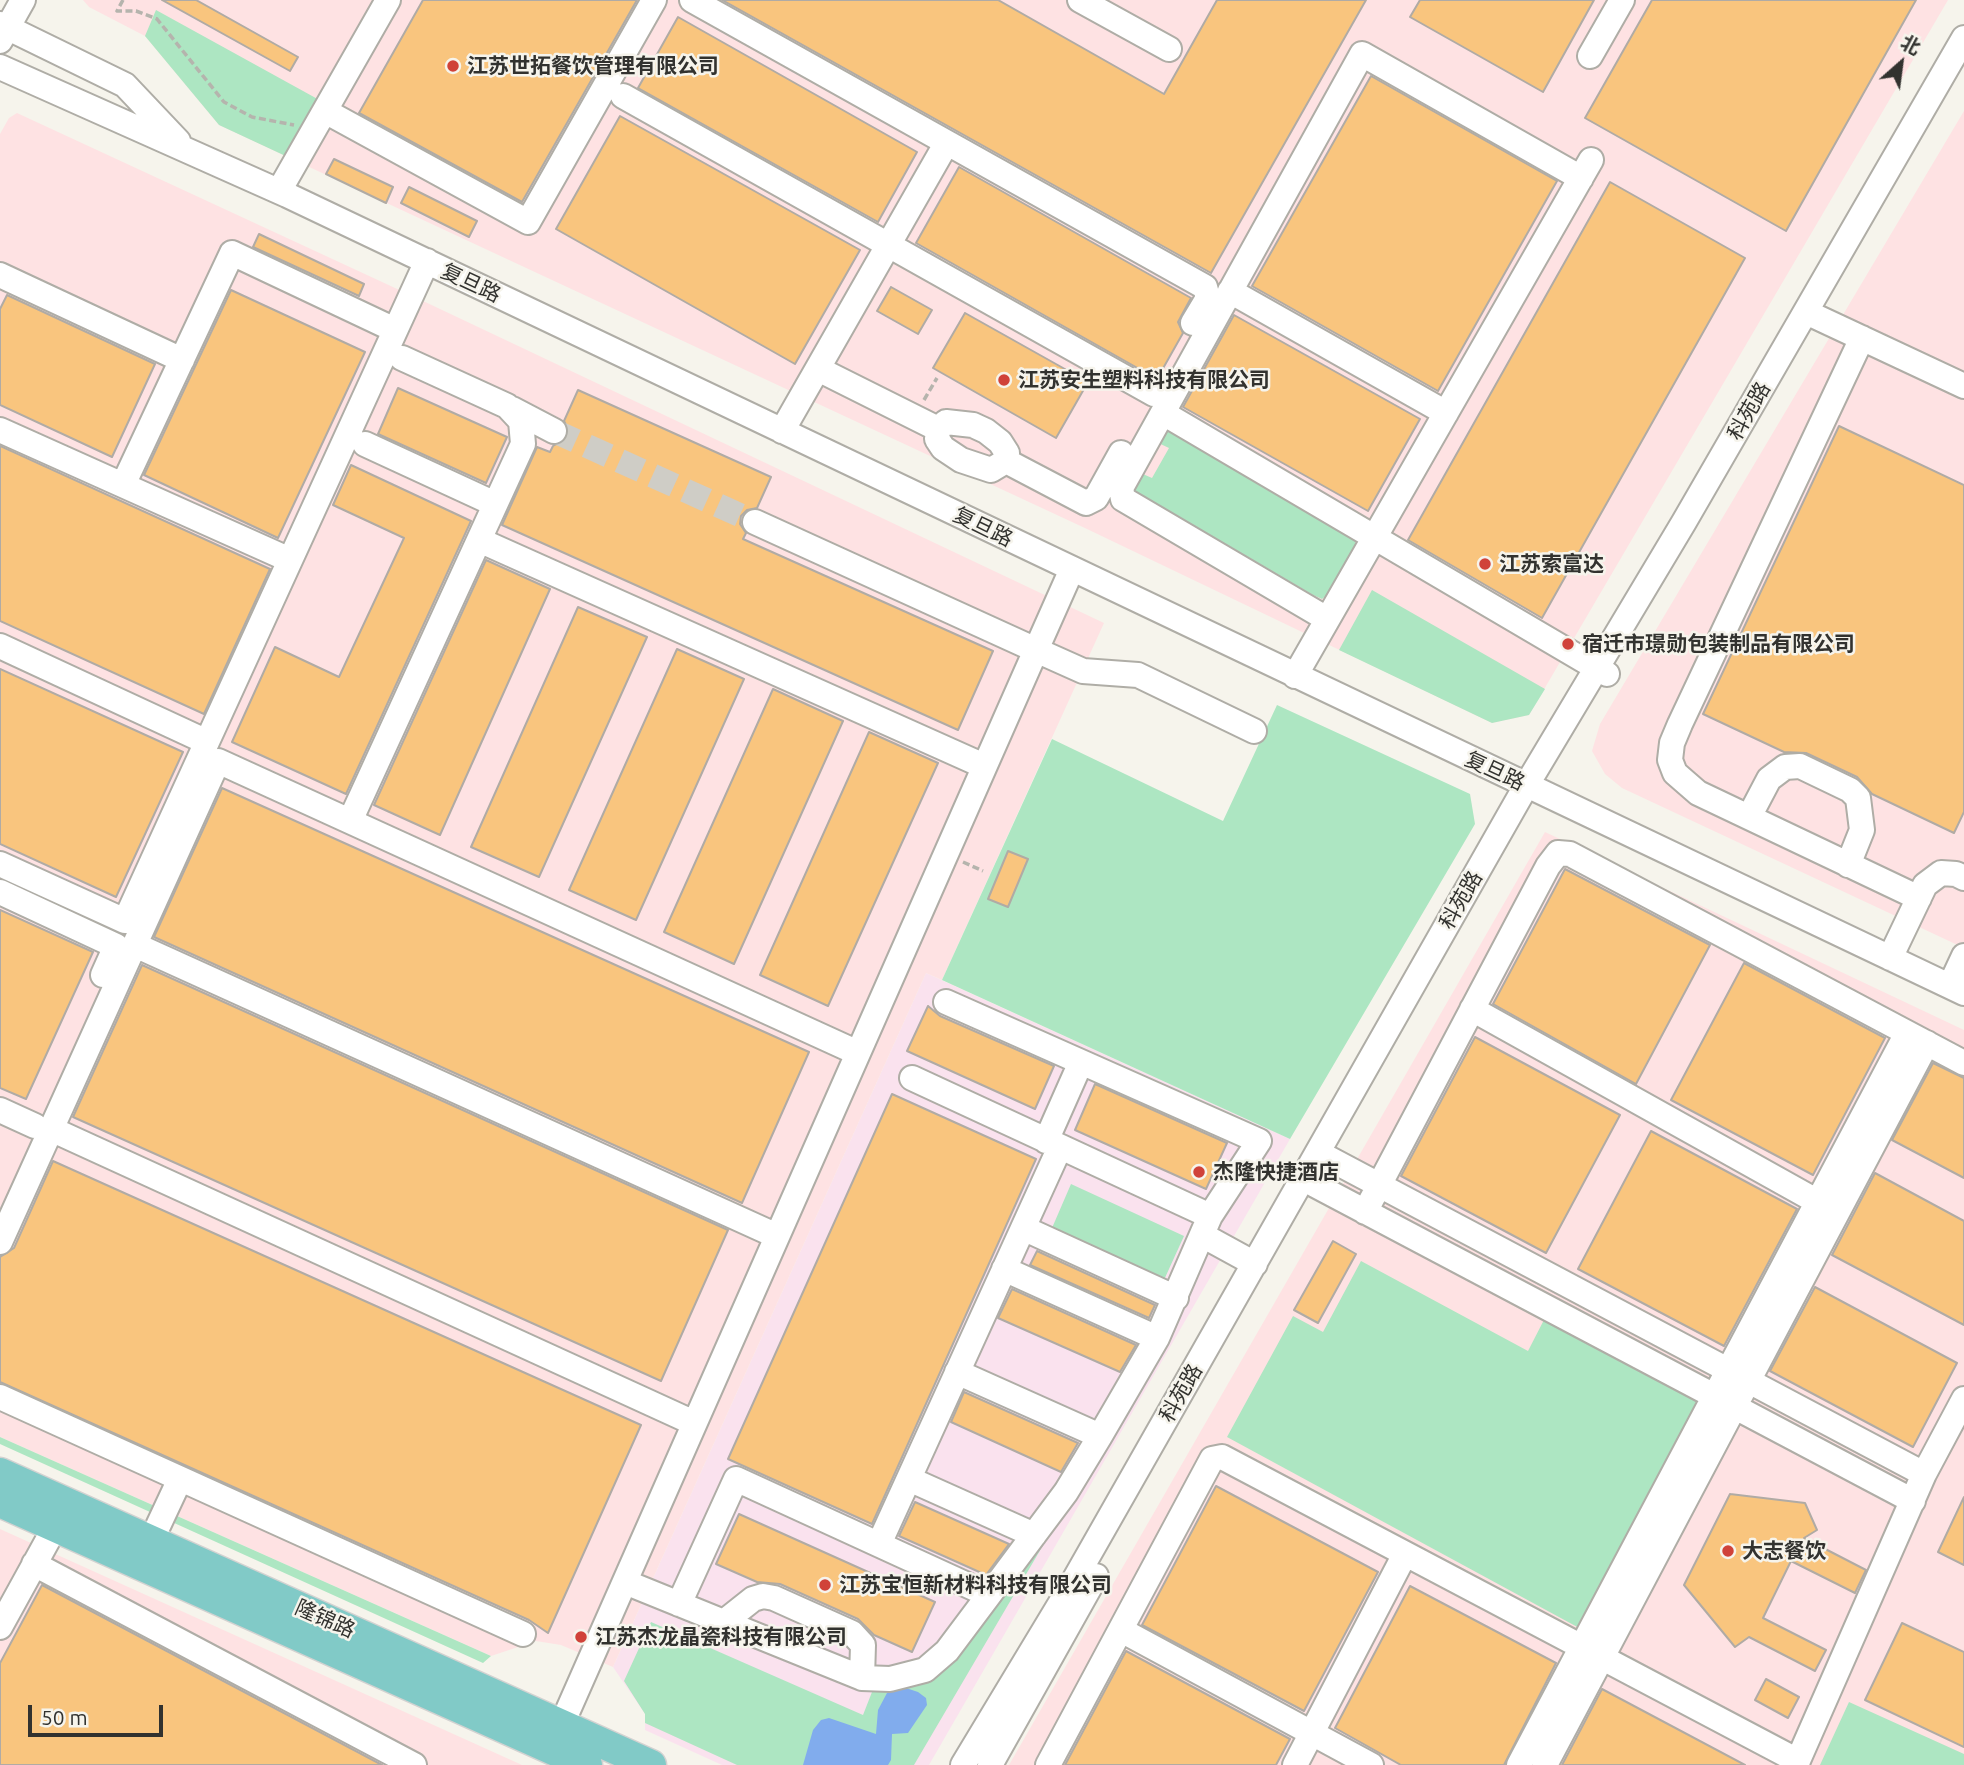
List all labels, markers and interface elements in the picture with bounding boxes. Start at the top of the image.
north arrow [1866,28,1936,98]
text: 北 [1897,30,1924,59]
place label: 江苏世拓餐饮管理有限公司 [467,53,719,79]
marker: 江苏世拓餐饮管理有限公司 [445,58,461,74]
street label: 复旦路 [437,258,505,308]
place label: 江苏安生塑料科技有限公司 [1018,367,1270,393]
marker: 江苏安生塑料科技有限公司 [996,372,1012,388]
street label: 科苑路 [1722,377,1776,445]
street label: 复旦路 [949,502,1017,552]
place label: 江苏索富达 [1499,551,1604,577]
marker: 江苏索富达 [1477,556,1493,572]
place label: 宿迁市璟勋包装制品有限公司 [1582,631,1855,657]
marker: 宿迁市璟勋包装制品有限公司 [1560,636,1576,652]
street label: 复旦路 [1461,746,1529,796]
street label: 科苑路 [1434,866,1488,934]
place label: 杰隆快捷酒店 [1213,1159,1339,1185]
marker: 杰隆快捷酒店 [1191,1164,1207,1180]
street label: 科苑路 [1154,1359,1208,1427]
place label: 大志餐饮 [1742,1538,1826,1564]
marker: 大志餐饮 [1720,1543,1736,1559]
place label: 江苏宝恒新材料科技有限公司 [839,1572,1112,1598]
marker: 江苏宝恒新材料科技有限公司 [817,1577,833,1593]
street label: 隆锦路 [291,1595,359,1643]
place label: 江苏杰龙晶瓷科技有限公司 [595,1624,847,1650]
marker: 江苏杰龙晶瓷科技有限公司 [573,1629,589,1645]
scale bar [32,1692,166,1736]
text: 50 m [41,1705,88,1729]

